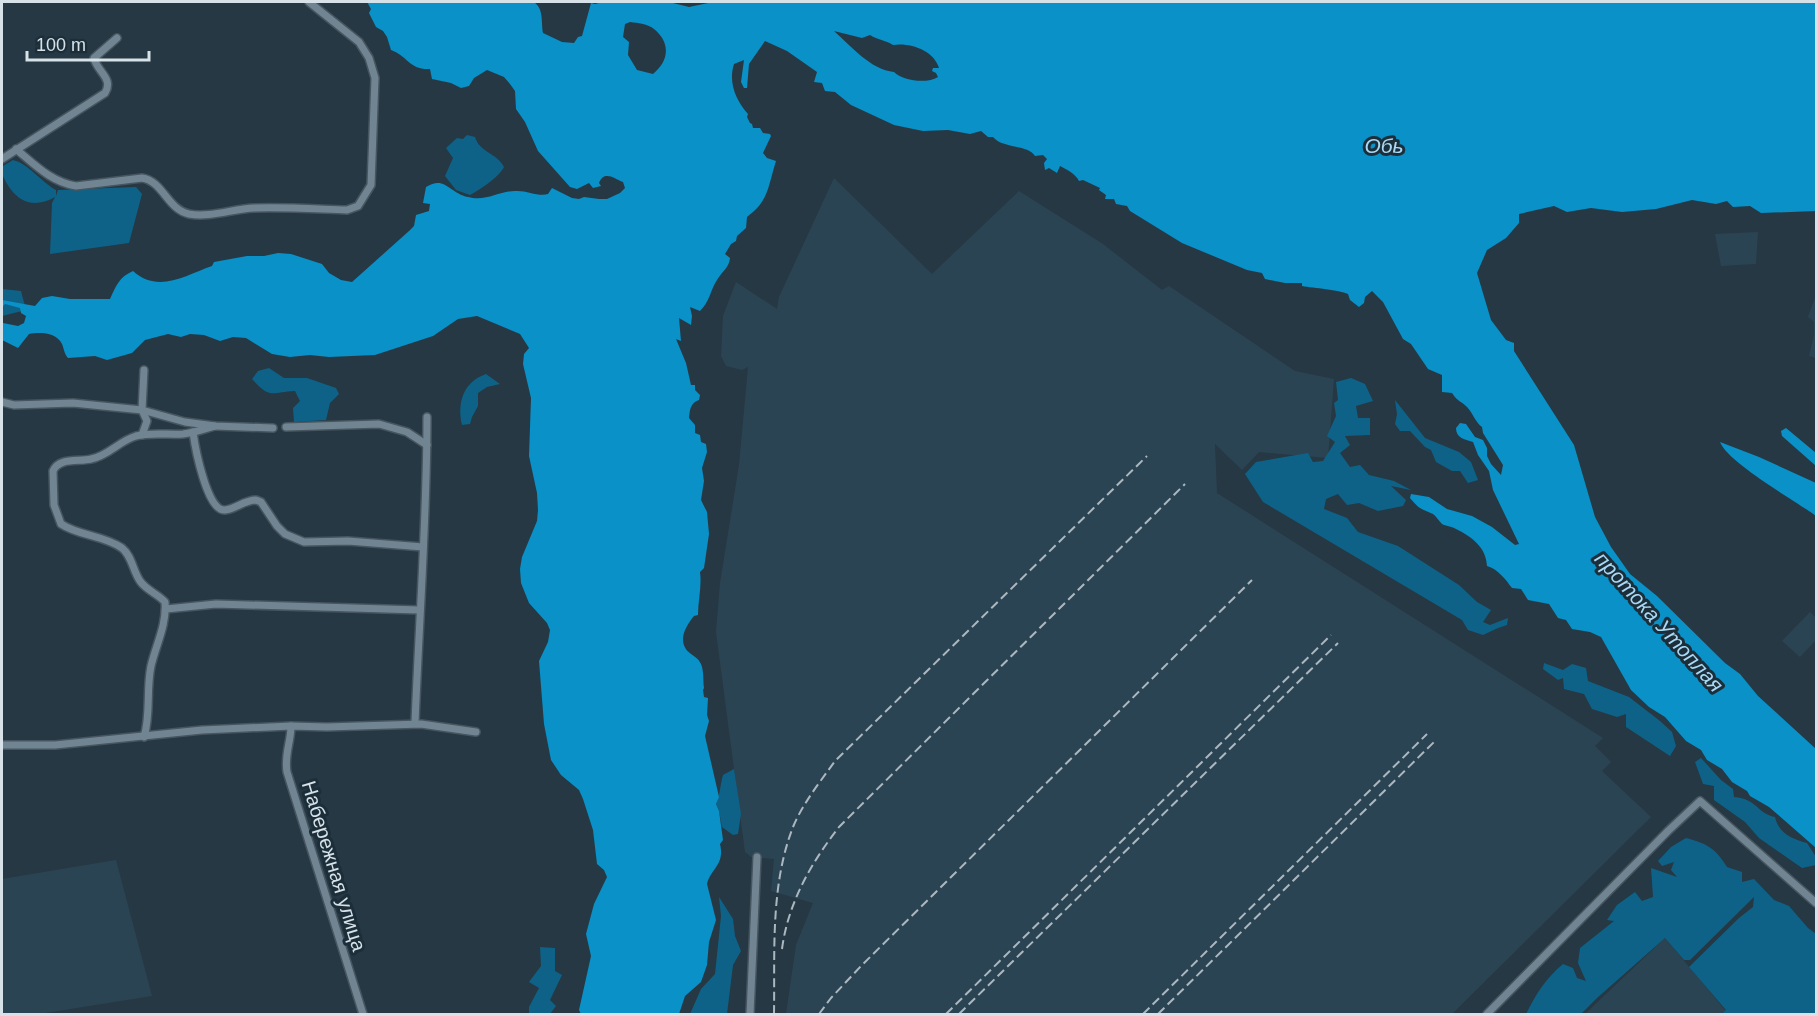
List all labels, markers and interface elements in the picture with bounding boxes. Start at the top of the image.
scale bar [27,24,148,62]
text: 100 m [36,35,86,55]
water label: Обь [1364,134,1404,157]
water label: протока Утоплая [1591,547,1728,696]
street label: Набережная улица [298,778,371,955]

